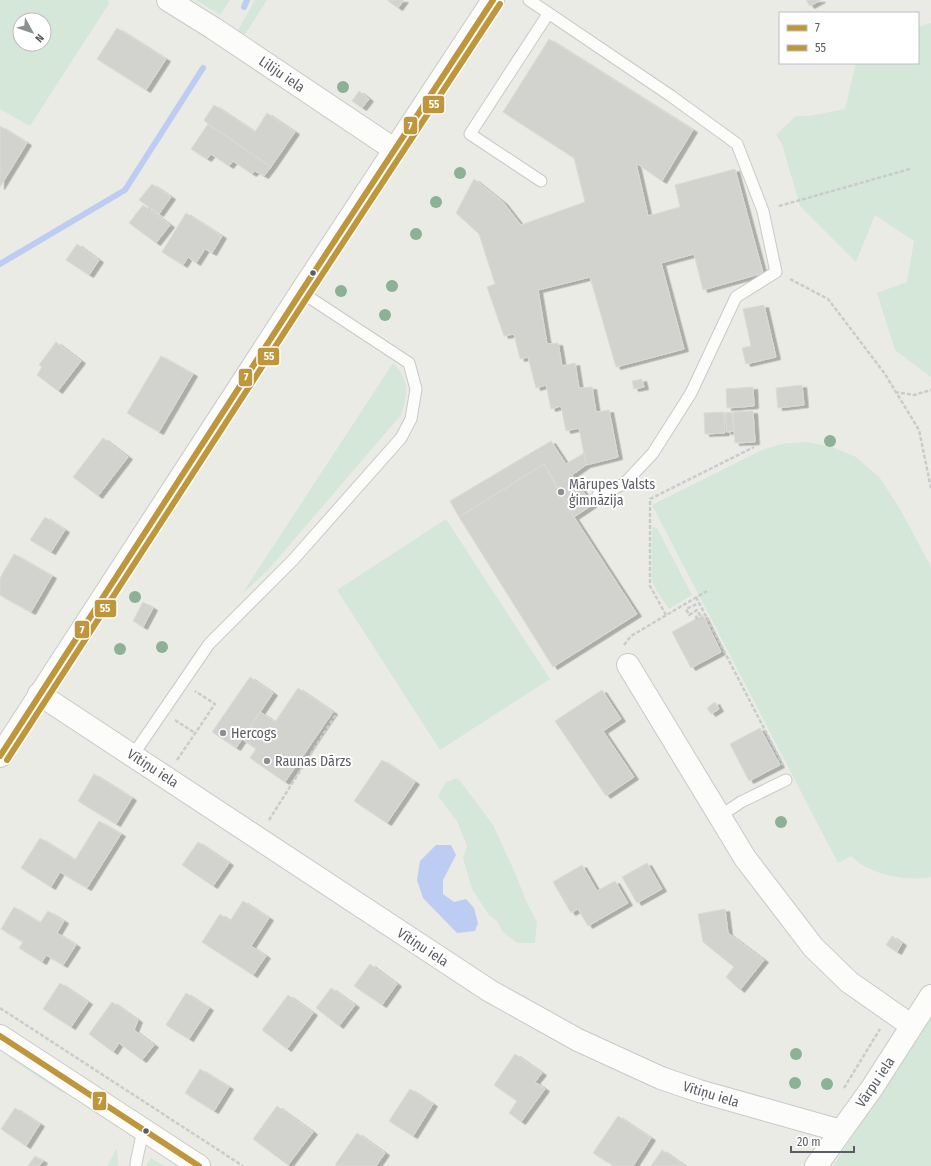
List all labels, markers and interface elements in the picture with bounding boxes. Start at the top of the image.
north arrow [12,12,52,52]
legend [779,12,919,64]
text: 7 [815,21,820,35]
text: N [32,31,46,45]
text: 55 [815,41,826,55]
street label: Liliju iela [255,53,308,96]
line badge: 55 [422,95,445,114]
text: 55 [429,98,440,111]
line badge: 7 [403,116,418,135]
text: 7 [408,120,413,133]
unlabelled marker [308,268,318,278]
line badge: 55 [257,347,280,366]
text: 55 [264,350,275,363]
line badge: 7 [238,368,253,387]
text: 7 [244,371,249,384]
place label: Mārupes Valsts ģimnāzija [569,476,655,509]
marker: Mārupes Valsts ģimnāzija [556,487,566,497]
line badge: 55 [94,599,117,618]
text: 55 [100,602,111,615]
line badge: 7 [74,620,90,639]
text: 7 [80,624,85,637]
place label: Hercogs [231,725,276,742]
marker: Hercogs [218,728,228,738]
street label: Vītiņu iela [123,746,182,792]
place label: Raunas Dārzs [275,753,351,770]
marker: Raunas Dārzs [262,756,272,766]
street label: Vītiņu iela [393,925,452,971]
street label: Vārpu iela [852,1054,899,1111]
street label: Vītiņu iela [680,1078,741,1112]
line badge: 7 [92,1091,107,1111]
text: 7 [98,1095,103,1108]
unlabelled marker [141,1126,151,1136]
scale bar [791,1128,854,1154]
text: 20 m [797,1135,821,1149]

